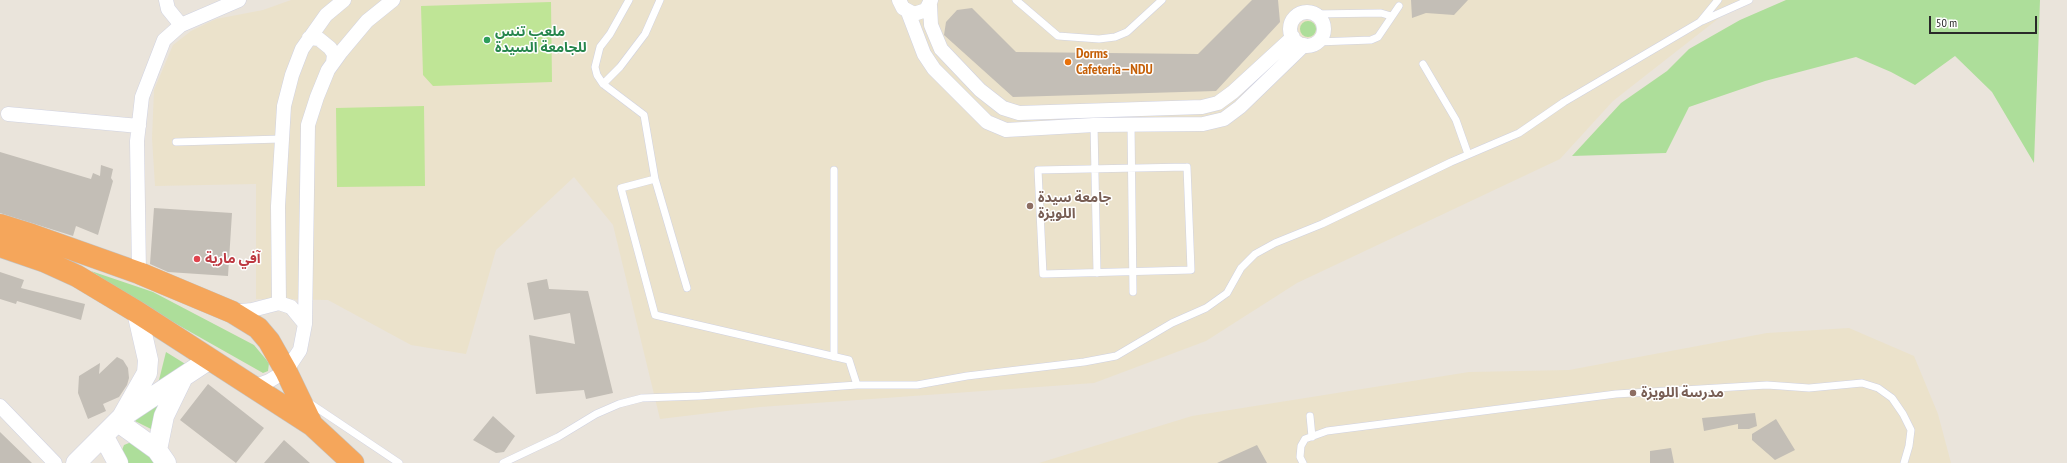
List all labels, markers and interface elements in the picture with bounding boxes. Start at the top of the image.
scale bar [1931,8,2039,34]
text: 50 m [1936,15,1957,30]
place label: ملعب تنس للجامعة السيدة [495,24,587,56]
marker: ملعب تنس للجامعة السيدة [482,35,492,45]
place label: Dorms Cafeteria—NDU [1076,46,1153,78]
marker: Dorms Cafeteria—NDU [1063,57,1073,67]
place label: جامعة سيدة اللويزة [1038,190,1111,222]
marker: جامعة سيدة اللويزة [1025,201,1035,211]
place label: آفي مارية [205,251,261,267]
marker: آفي مارية [192,254,202,264]
place label: مدرسة اللويزة [1641,385,1724,401]
marker: مدرسة اللويزة [1628,388,1638,398]

